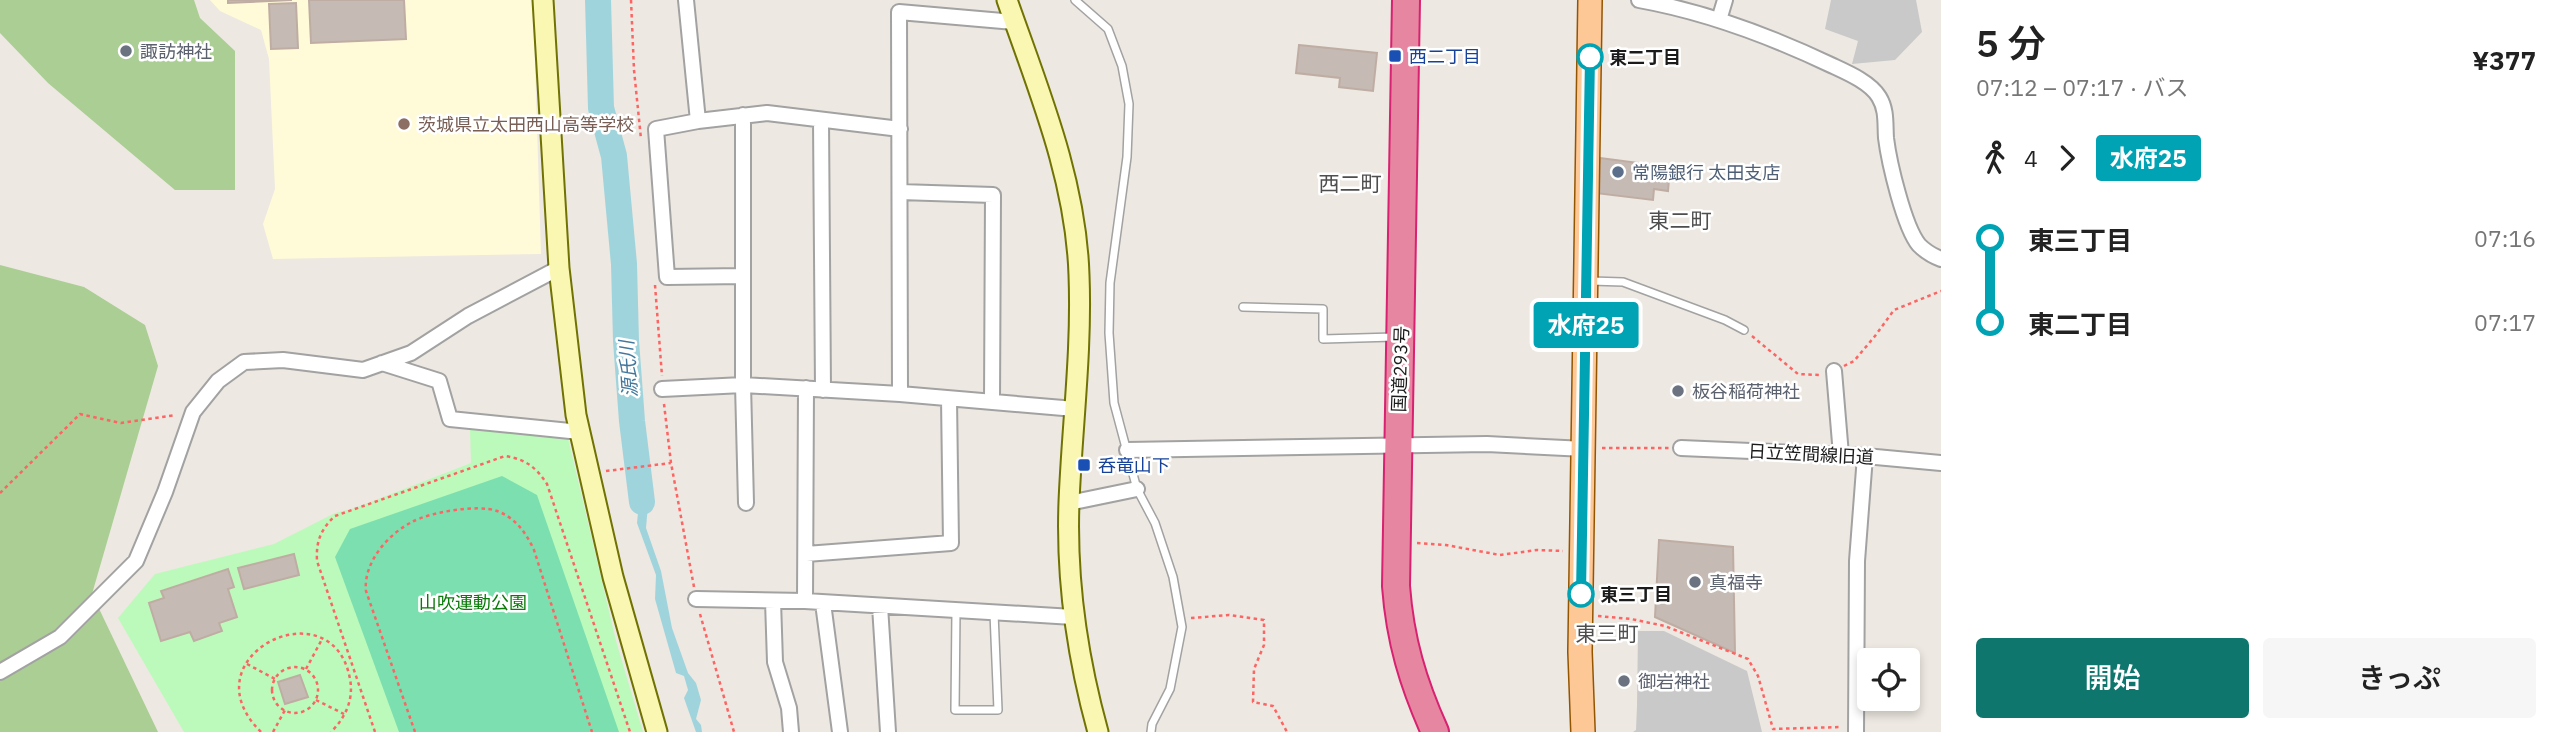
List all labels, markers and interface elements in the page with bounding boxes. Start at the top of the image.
text: 5 分 [1976,18,2046,67]
place label: 諏訪神社 [140,40,212,63]
marker: 諏訪神社 [118,43,134,59]
text: ¥377 [2472,43,2536,77]
marker: 東二丁目 [1577,44,1603,70]
place label: 西二丁目 [1409,45,1481,68]
place label: 東二丁目 [1609,46,1681,69]
marker: 西二丁目 [1387,48,1403,64]
text: 07:12 – 07:17 · バス [1976,72,2189,102]
place label: 茨城県立太田西山高等学校 [418,113,634,136]
marker: 茨城県立太田西山高等学校 [396,116,412,132]
icon: walk [1976,139,2014,177]
icon: forward [2048,139,2086,177]
text: 水府25 [2110,142,2187,174]
text: 4 [2024,143,2038,173]
place label: 常陽銀行 太田支店 [1632,161,1780,184]
marker: 常陽銀行 太田支店 [1610,164,1626,180]
district label: 西二町 [1319,169,1382,197]
district label: 東二町 [1649,206,1712,234]
text: 東三丁目 [2028,223,2132,257]
text: 07:16 [2474,223,2536,253]
line badge: 水府25 [1537,302,1635,348]
text: 東二丁目 [2028,307,2132,341]
text: 07:17 [2474,307,2536,337]
text: 水府25 [1548,309,1624,341]
street label: 国道293号 [1387,325,1413,413]
water label: 源氏川 [614,338,642,398]
place label: 板谷稲荷神社 [1692,380,1800,403]
marker: 板谷稲荷神社 [1670,383,1686,399]
street label: 日立笠間線旧道 [1747,439,1875,469]
place label: 呑竜山下 [1098,454,1170,477]
marker: 呑竜山下 [1076,457,1092,473]
place label: 真福寺 [1709,571,1763,594]
marker: 真福寺 [1687,574,1703,590]
marker: 東三丁目 [1568,581,1594,607]
place label: 東三丁目 [1600,583,1672,606]
park label: 山吹運動公園 [419,591,527,614]
district label: 東三町 [1576,619,1639,647]
button: 開始 [1976,638,2249,718]
button: きっぷ [2263,638,2536,718]
map controls [1857,648,1920,711]
button: locate [1857,648,1920,711]
place label: 御岩神社 [1638,670,1710,693]
marker: 御岩神社 [1616,673,1632,689]

